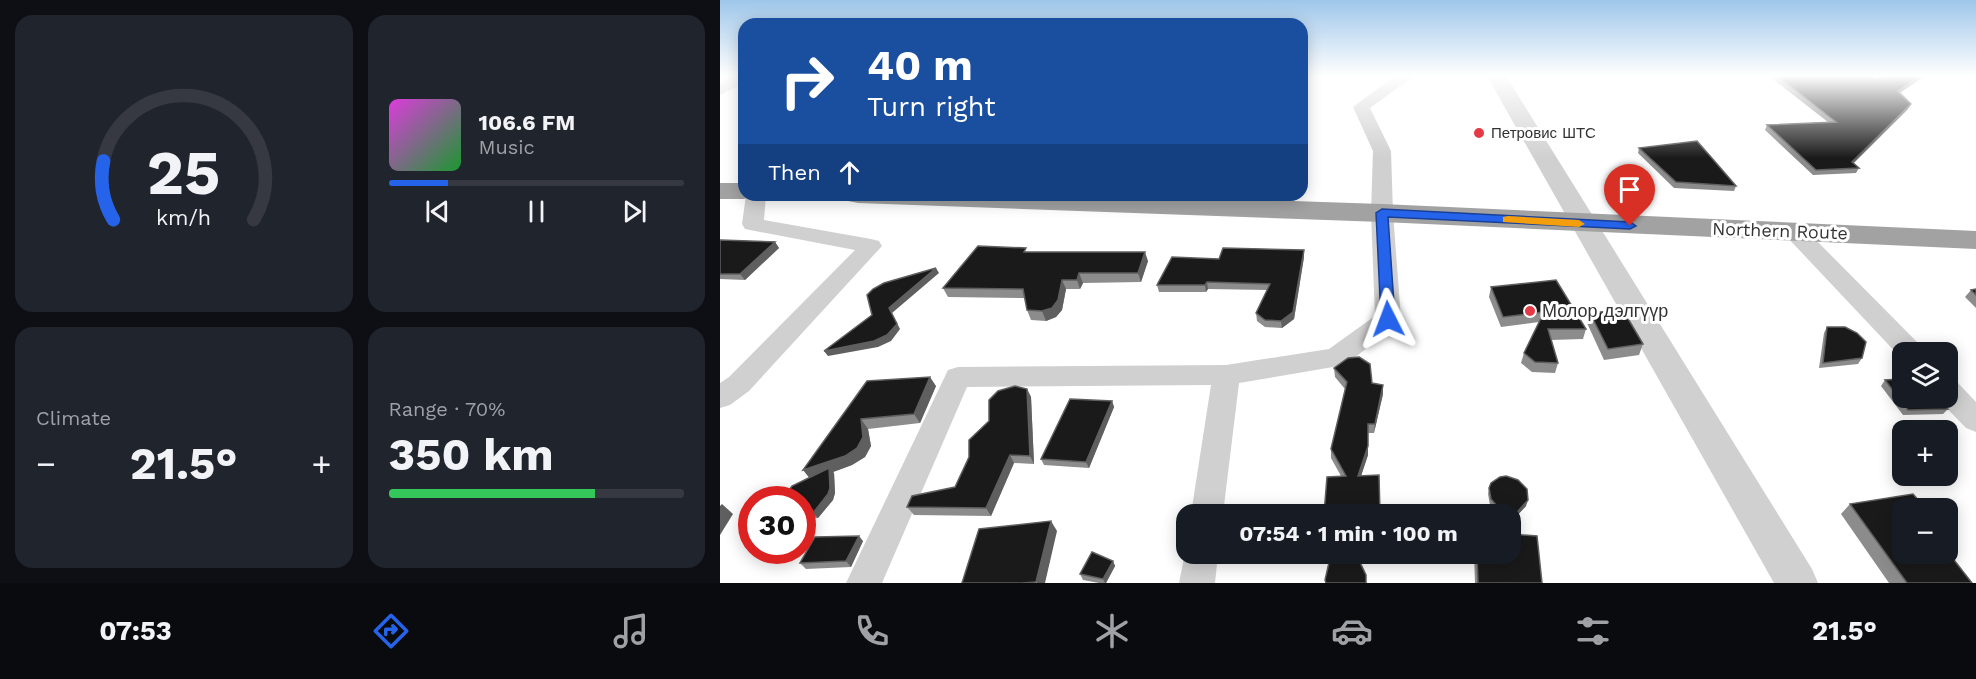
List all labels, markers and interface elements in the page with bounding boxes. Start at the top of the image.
text: 40 m [867,41,973,90]
icon: right [768,42,846,120]
text: Turn right [867,91,996,123]
text: 106.6 FM [479,110,575,135]
place label: Петровис ШТС [1491,124,1596,142]
marker: Петровис ШТС [1472,126,1486,140]
text: Music [479,135,535,159]
text: 25 [147,137,221,210]
icon: ahead [833,156,866,189]
text: Then [768,160,821,185]
pin [1604,164,1655,226]
icon: arrive [1613,173,1646,206]
icon: previous [421,195,454,228]
icon: pause [520,195,553,228]
icon: next [618,195,651,228]
text: km/h [156,206,211,231]
street label: Northern Route [1712,218,1848,243]
position arrow [1356,287,1420,351]
place label: Молор дэлгүүр [1542,300,1668,321]
marker: Молор дэлгүүр [1523,304,1537,318]
map controls [1892,342,1958,564]
button: layers [1892,342,1958,408]
text: Range · 70% [389,397,505,421]
text: Climate [36,406,111,430]
button: + [1892,420,1958,486]
text: 350 km [389,428,554,481]
text: 21.5° [130,437,238,490]
text: − [36,444,56,483]
text: + [312,444,332,483]
speed limit sign: 30 [738,486,816,564]
button: − [1892,498,1958,564]
text: 07:54 · 1 min · 100 m [1239,521,1458,546]
icon: directions [370,610,412,652]
icon: music [610,610,652,652]
icon: phone [851,610,893,652]
icon: climate [1091,610,1133,652]
icon: car [1331,610,1373,652]
icon: filters [1572,610,1614,652]
text: 07:53 [99,615,172,647]
text: 21.5° [1812,615,1877,647]

